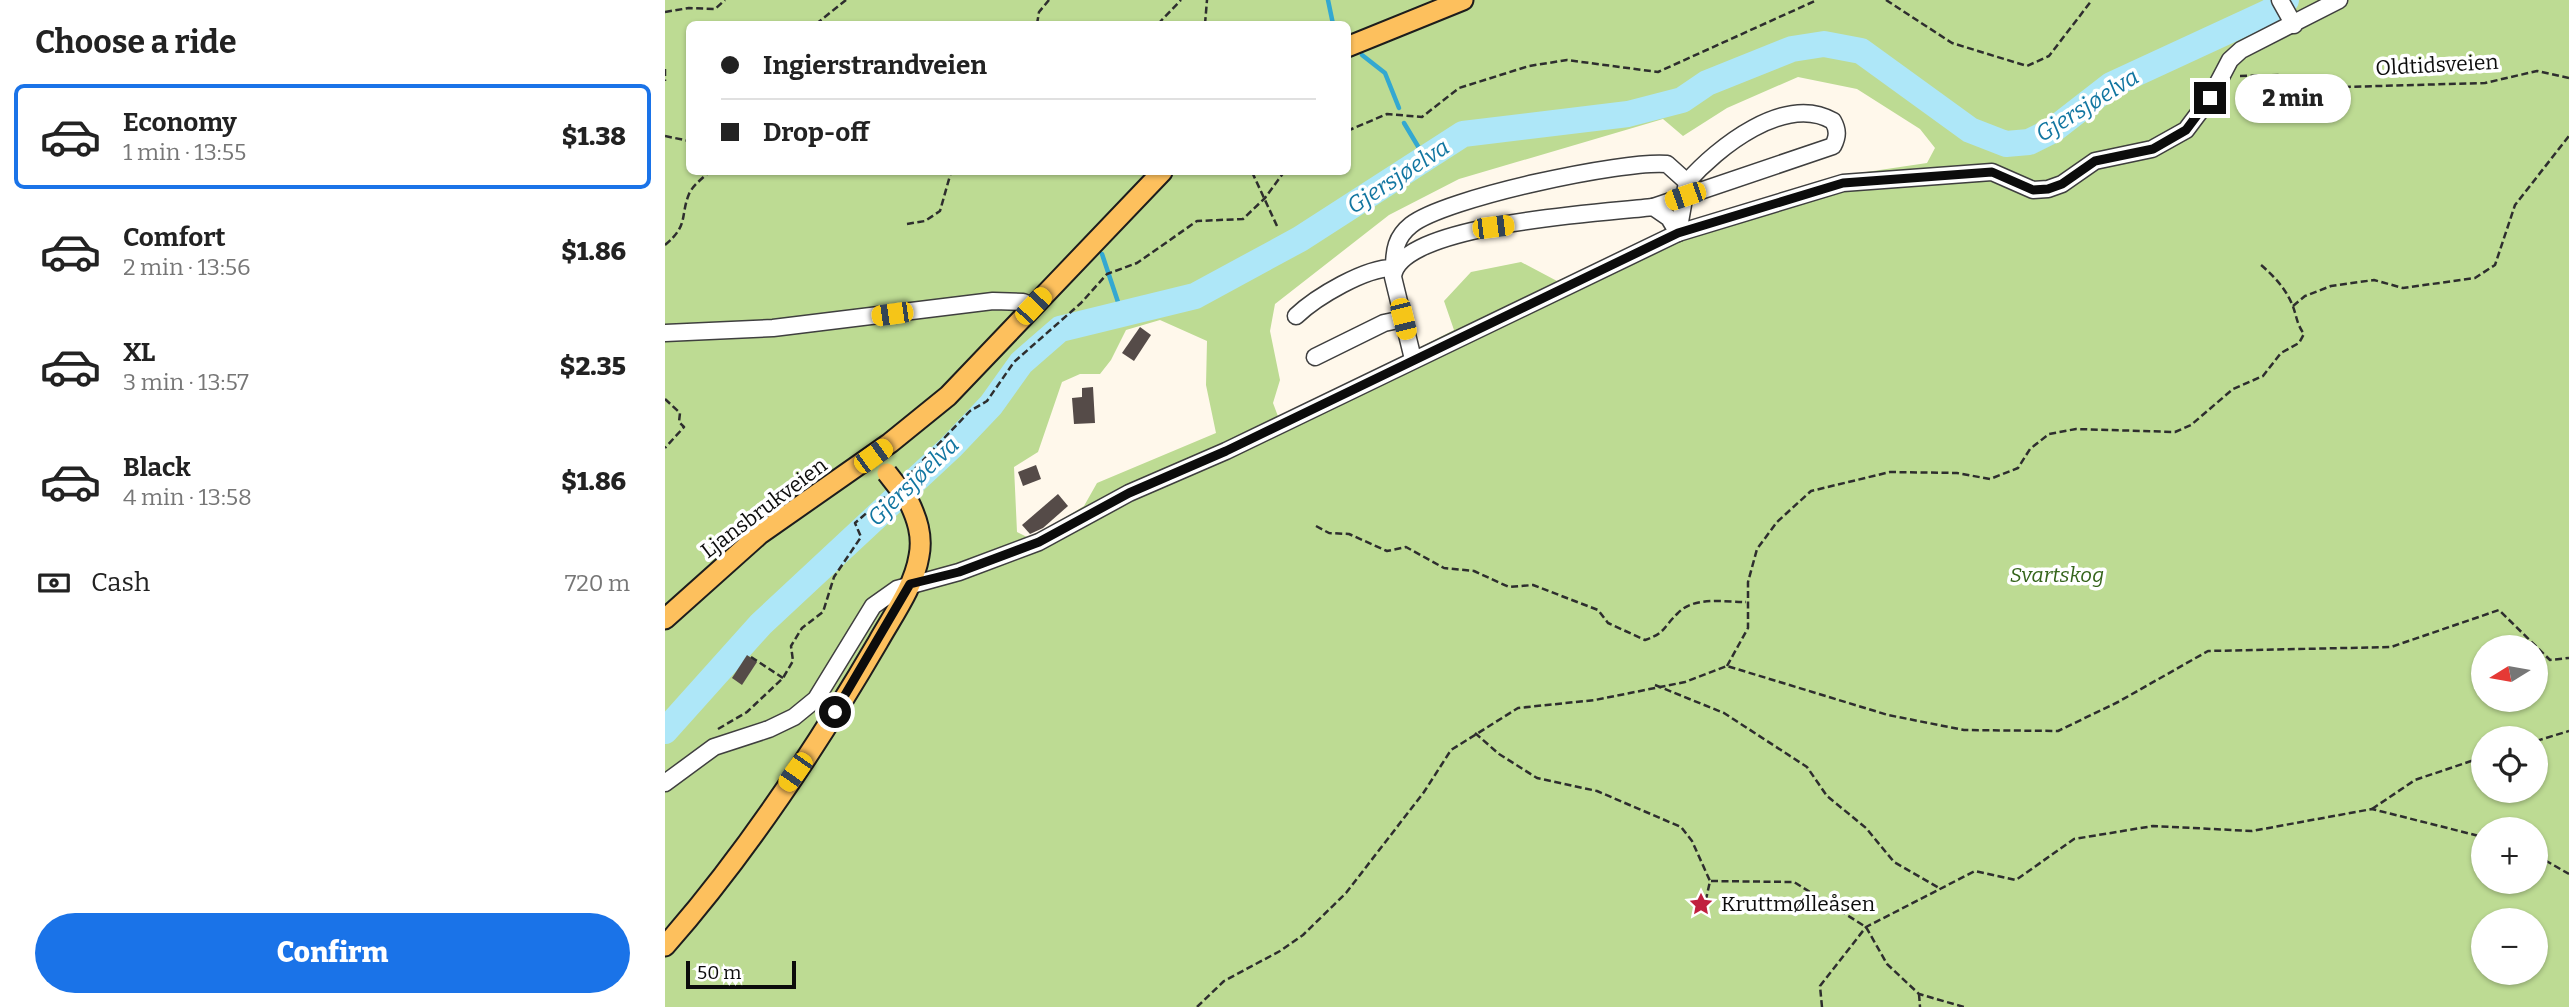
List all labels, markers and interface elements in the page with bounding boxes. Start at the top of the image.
text: Choose a ride [35,23,236,61]
street label: Oldtidsveien [2375,49,2499,81]
text: Ingierstrandveien [763,50,987,81]
water label: Gjersjøelva [2030,62,2144,148]
callout: 2 min [2235,74,2350,122]
route end [2194,82,2226,114]
text: 2 min [2262,84,2324,112]
icon: car [39,105,102,168]
text: Economy [123,107,237,138]
text: Drop-off [763,117,869,148]
text: $1.38 [562,121,626,152]
water label: Gjersjøelva [1342,133,1454,219]
text: 1 min · 13:55 [123,138,246,166]
car [1662,179,1709,213]
car [1471,214,1516,240]
icon: car [39,220,102,283]
text: Comfort [123,222,226,253]
text: $1.86 [561,236,626,267]
text: 2 min · 13:56 [123,253,251,281]
car [1011,283,1056,329]
car [1388,296,1419,342]
car [870,301,915,327]
icon: car [39,335,102,398]
text: XL [123,337,155,368]
text: $2.35 [560,351,626,382]
text: 3 min · 13:57 [123,368,249,396]
water label: Gjersjøelva [861,431,965,531]
car [850,435,897,477]
icon: car [39,450,102,513]
text: Black [123,452,191,483]
street label: Ljansbrukveien [696,452,832,564]
text: $1.86 [561,466,626,497]
text: 4 min · 13:58 [123,483,252,511]
park label: Svartskog [2010,562,2104,588]
icon: cash [35,564,73,602]
text: Cash [91,567,150,598]
text: 720 m [565,569,630,597]
north arrow [2471,635,2548,712]
map controls [2471,635,2548,985]
route start [819,696,851,728]
button: locate [2471,726,2548,803]
car [775,749,816,795]
button: + [2471,817,2548,894]
place icon: Kruttmølleåsen [1687,890,1715,918]
place label: Kruttmølleåsen [1721,891,1875,917]
button: − [2471,908,2548,985]
button: Confirm [35,913,630,993]
scale bar [686,958,796,990]
text: 50 m [697,961,741,984]

